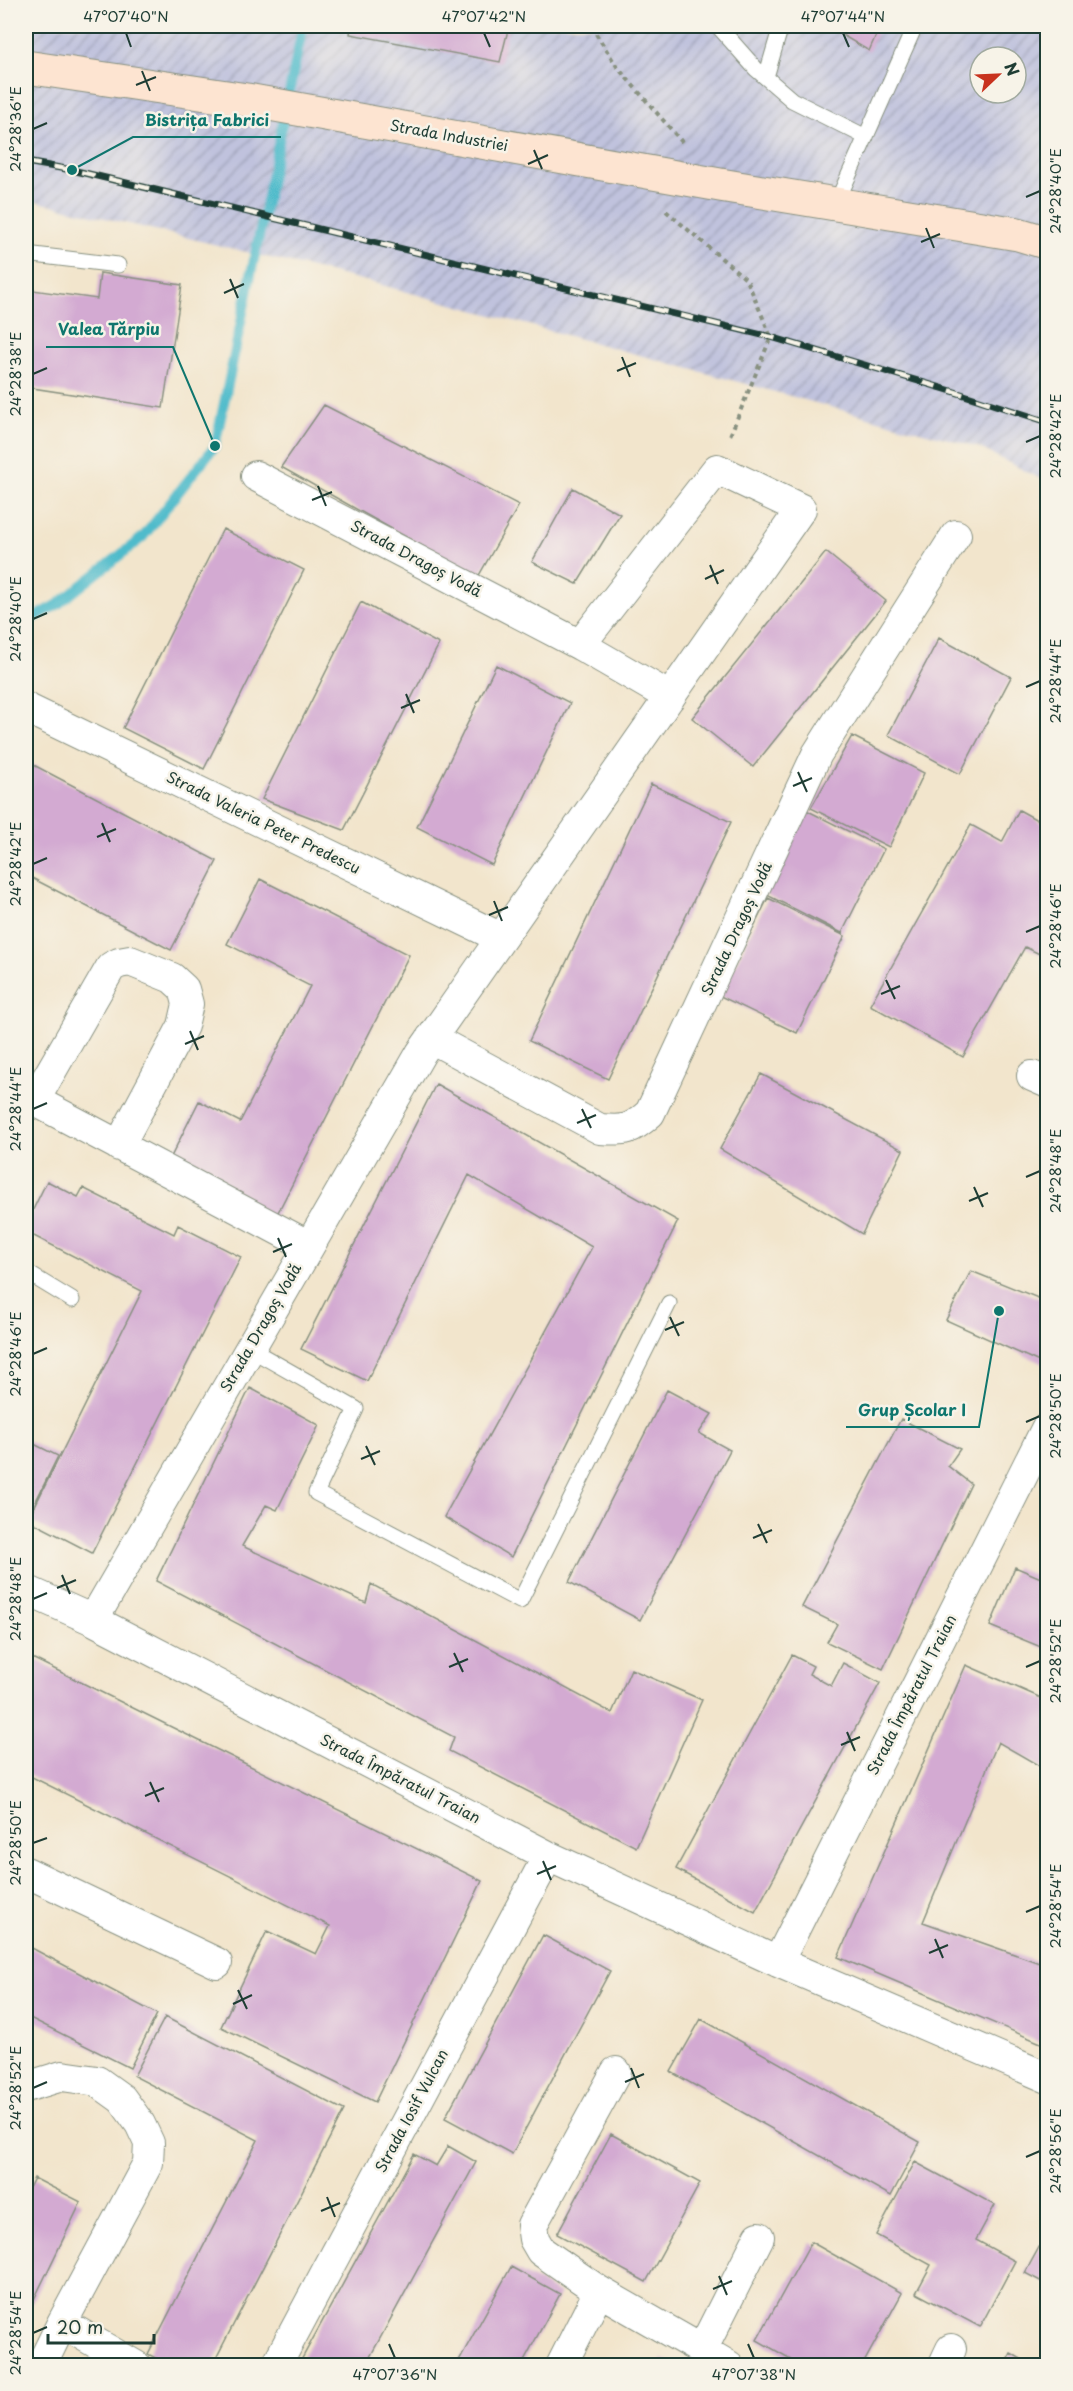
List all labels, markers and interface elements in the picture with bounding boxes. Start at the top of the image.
text: 47°07'40"N [83,4,169,27]
text: 47°07'42"N [442,4,526,27]
text: 47°07'44"N [801,4,885,27]
north arrow [968,45,1028,105]
text: N [999,58,1026,79]
text: 24°28'36"E [3,86,26,172]
callout: Bistrița Fabrici [133,103,281,137]
text: Bistrița Fabrici [145,107,270,131]
street label: Strada Industriei [388,113,510,156]
text: 24°28'40"E [1043,148,1066,234]
callout: Valea Tărpiu [46,313,173,347]
text: Valea Tărpiu [58,316,160,340]
text: 24°28'38"E [3,331,26,417]
text: 24°28'42"E [1043,393,1066,479]
street label: Strada Dragoș Vodă [347,513,487,602]
text: 24°28'40"E [3,576,26,662]
text: 24°28'44"E [1043,638,1066,724]
street label: Strada Valeria Peter Predescu [163,765,365,879]
text: 24°28'42"E [3,821,26,907]
street label: Strada Dragoș Vodă [694,857,777,999]
text: 24°28'46"E [1043,883,1066,969]
text: 24°28'44"E [3,1066,26,1152]
text: 24°28'48"E [1043,1129,1066,1213]
street label: Strada Dragoș Vodă [213,1258,306,1396]
text: 24°28'46"E [3,1311,26,1397]
text: 24°28'50"E [1043,1373,1066,1459]
callout: Grup Școlar I [846,1393,979,1427]
text: Grup Școlar I [858,1397,966,1421]
text: 24°28'48"E [3,1557,26,1641]
street label: Strada Împăratul Traian [860,1610,961,1779]
text: 24°28'52"E [1043,1619,1066,1703]
street label: Strada Împăratul Traian [316,1727,485,1828]
text: 24°28'50"E [3,1800,26,1886]
text: 24°28'54"E [1043,1864,1066,1948]
street label: Strada Iosif Vulcan [368,2044,453,2176]
text: 24°28'52"E [3,2046,26,2130]
text: 24°28'56"E [1043,2108,1066,2194]
text: 24°28'54"E [3,2291,26,2375]
scale bar [48,2307,154,2345]
text: 20 m [57,2313,103,2340]
text: 47°07'36"N [352,2362,438,2385]
text: 47°07'38"N [712,2362,796,2385]

